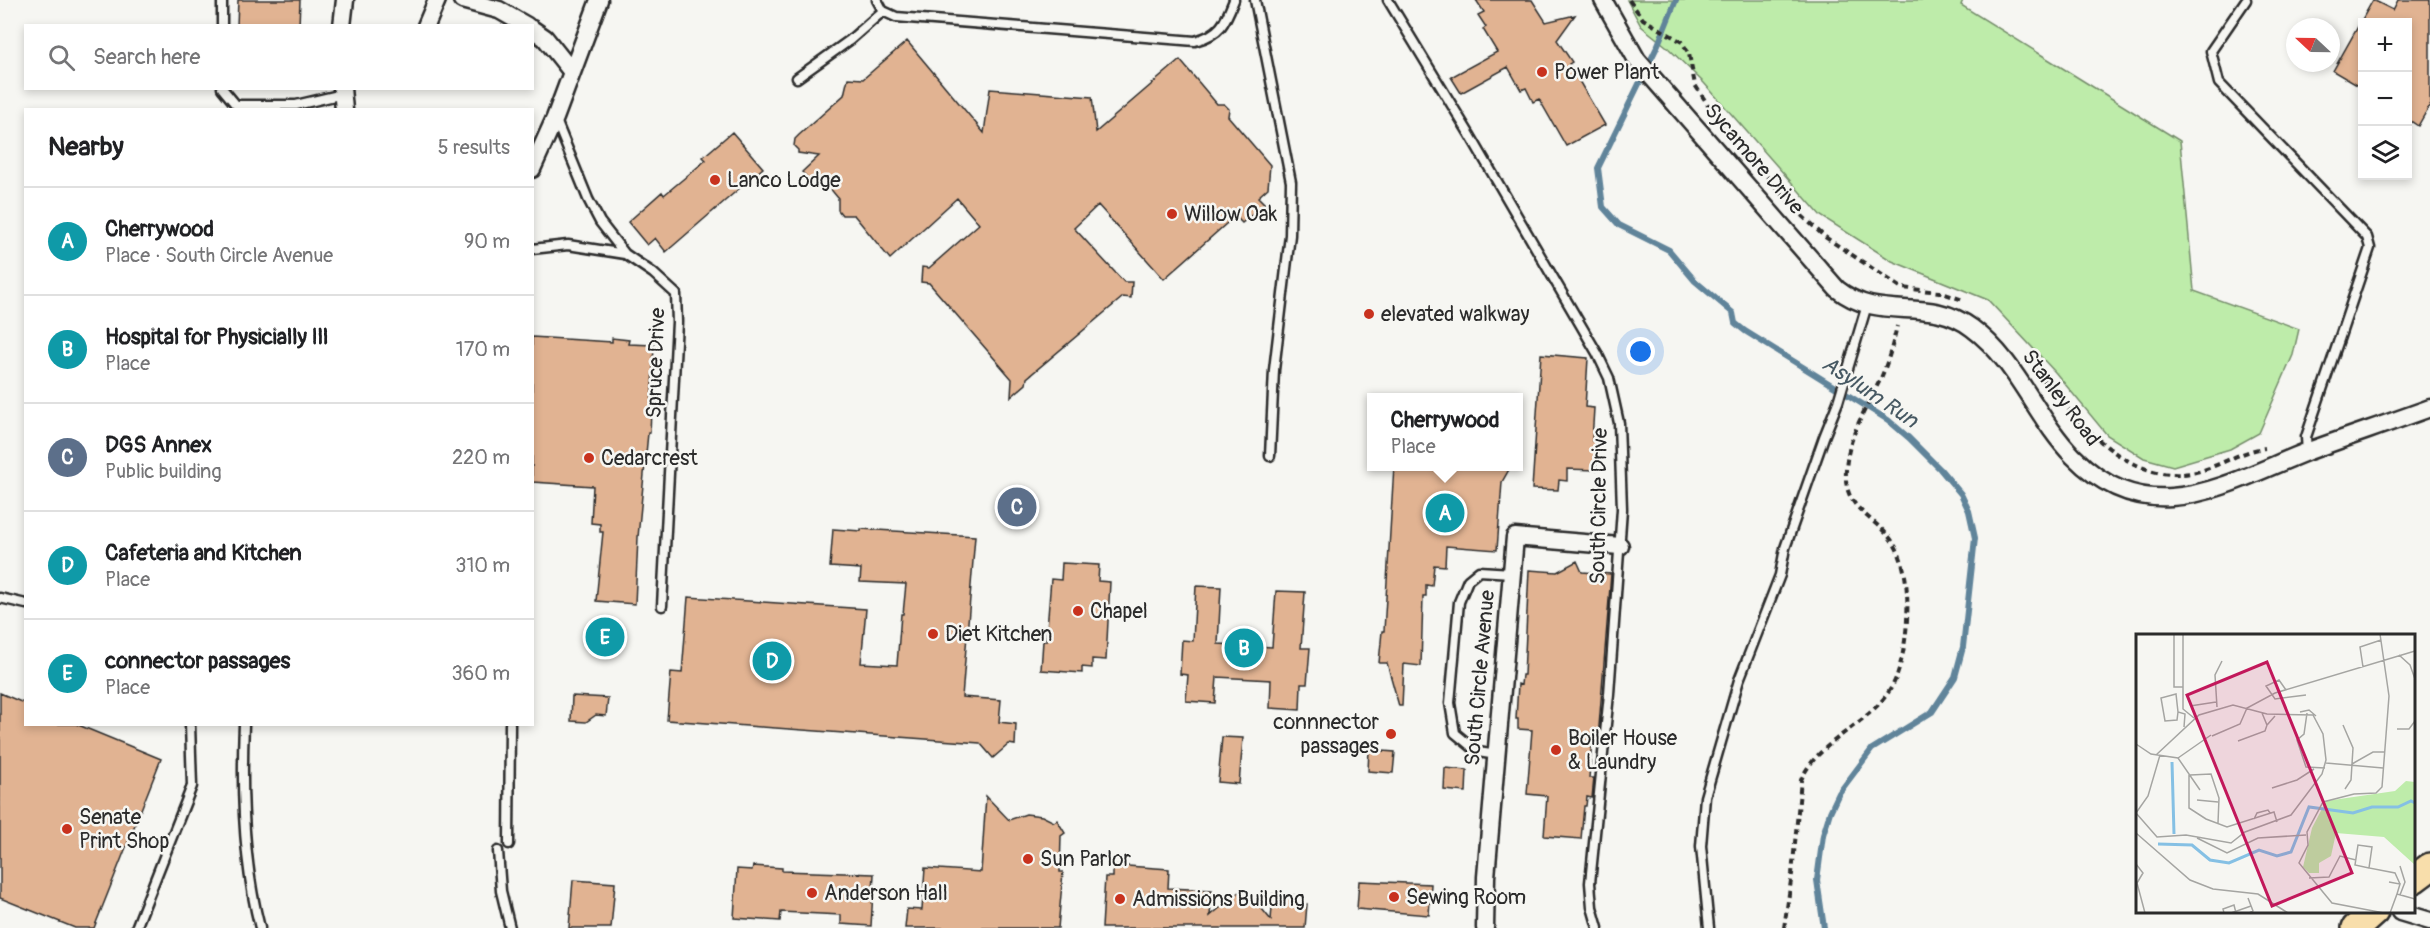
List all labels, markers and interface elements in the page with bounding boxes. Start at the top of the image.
north arrow [2286,18,2340,72]
map controls [2358,18,2412,180]
button: + [2358,18,2412,72]
search box [24,24,534,90]
icon: search [45,41,78,74]
text: Search here [93,43,200,71]
place label: Power Plant [1554,59,1660,86]
marker: Power Plant [1535,65,1549,79]
button: − [2358,72,2412,126]
street label: Sycamore Drive [1698,98,1810,221]
button: layers [2358,126,2412,180]
text: Nearby [48,131,124,163]
text: 5 results [438,135,510,160]
place label: Lanco Lodge [727,167,841,194]
marker: Lanco Lodge [708,173,722,187]
place label: Willow Oak [1184,201,1278,228]
marker: Willow Oak [1165,207,1179,221]
text: Cherrywood [105,215,214,243]
text: A [61,229,74,254]
text: 90 m [464,229,510,254]
text: Place · South Circle Avenue [105,243,333,268]
place label: elevated walkway [1381,301,1530,328]
street label: Spruce Drive [641,307,671,419]
marker: elevated walkway [1362,307,1376,321]
text: Hospital for Physicially Ill [105,323,328,351]
text: B [62,337,73,362]
text: 170 m [456,337,510,362]
your location [1626,337,1655,366]
street label: Stanley Road [2016,344,2106,452]
water label: Asylum Run [1817,350,1925,435]
text: Place [105,351,150,376]
popup [1367,393,1523,471]
text: Cherrywood [1390,406,1500,434]
street label: South Circle Drive [1584,427,1614,585]
text: DGS Annex [105,431,212,459]
text: Place [1390,434,1436,459]
text: C [61,445,74,470]
text: 220 m [452,445,510,470]
place label: Cedarcrest [601,445,698,472]
marker: Cedarcrest [582,451,596,465]
text: Public building [105,459,221,484]
pin: C [998,484,1036,530]
pin: A [1426,490,1464,536]
text: Cafeteria and Kitchen [105,539,302,567]
text: D [61,553,74,578]
text: 310 m [455,553,510,578]
text: Place [105,567,150,592]
street label: South Circle Avenue [1459,588,1501,767]
place label: Chapel [1090,598,1148,625]
marker: Chapel [1071,604,1085,618]
pin: E [586,614,624,660]
place label: Diet Kitchen [945,621,1052,648]
pin: B [1224,626,1264,670]
marker: Diet Kitchen [926,627,940,641]
inset map [2136,634,2415,913]
pin: D [752,638,792,684]
text: connector passages [105,647,290,675]
text: E [62,661,73,686]
text: 360 m [451,661,510,686]
text: Place [105,675,150,700]
place label: connnector passages [1273,709,1380,760]
place label: Boiler House & Laundry [1568,725,1678,776]
marker: connnector passages [1384,727,1398,741]
marker: Boiler House & Laundry [1549,743,1563,757]
place label: Senate Print Shop [79,804,169,855]
marker: Senate Print Shop [60,822,74,836]
place label: Sun Parlor [1040,846,1132,873]
marker: Sun Parlor [1021,852,1035,866]
place label: Anderson Hall [824,880,948,907]
place label: Sewing Room [1406,884,1526,911]
marker: Anderson Hall [805,886,819,900]
place label: Admissions Building [1132,886,1305,913]
marker: Sewing Room [1387,890,1401,904]
marker: Admissions Building [1113,892,1127,906]

